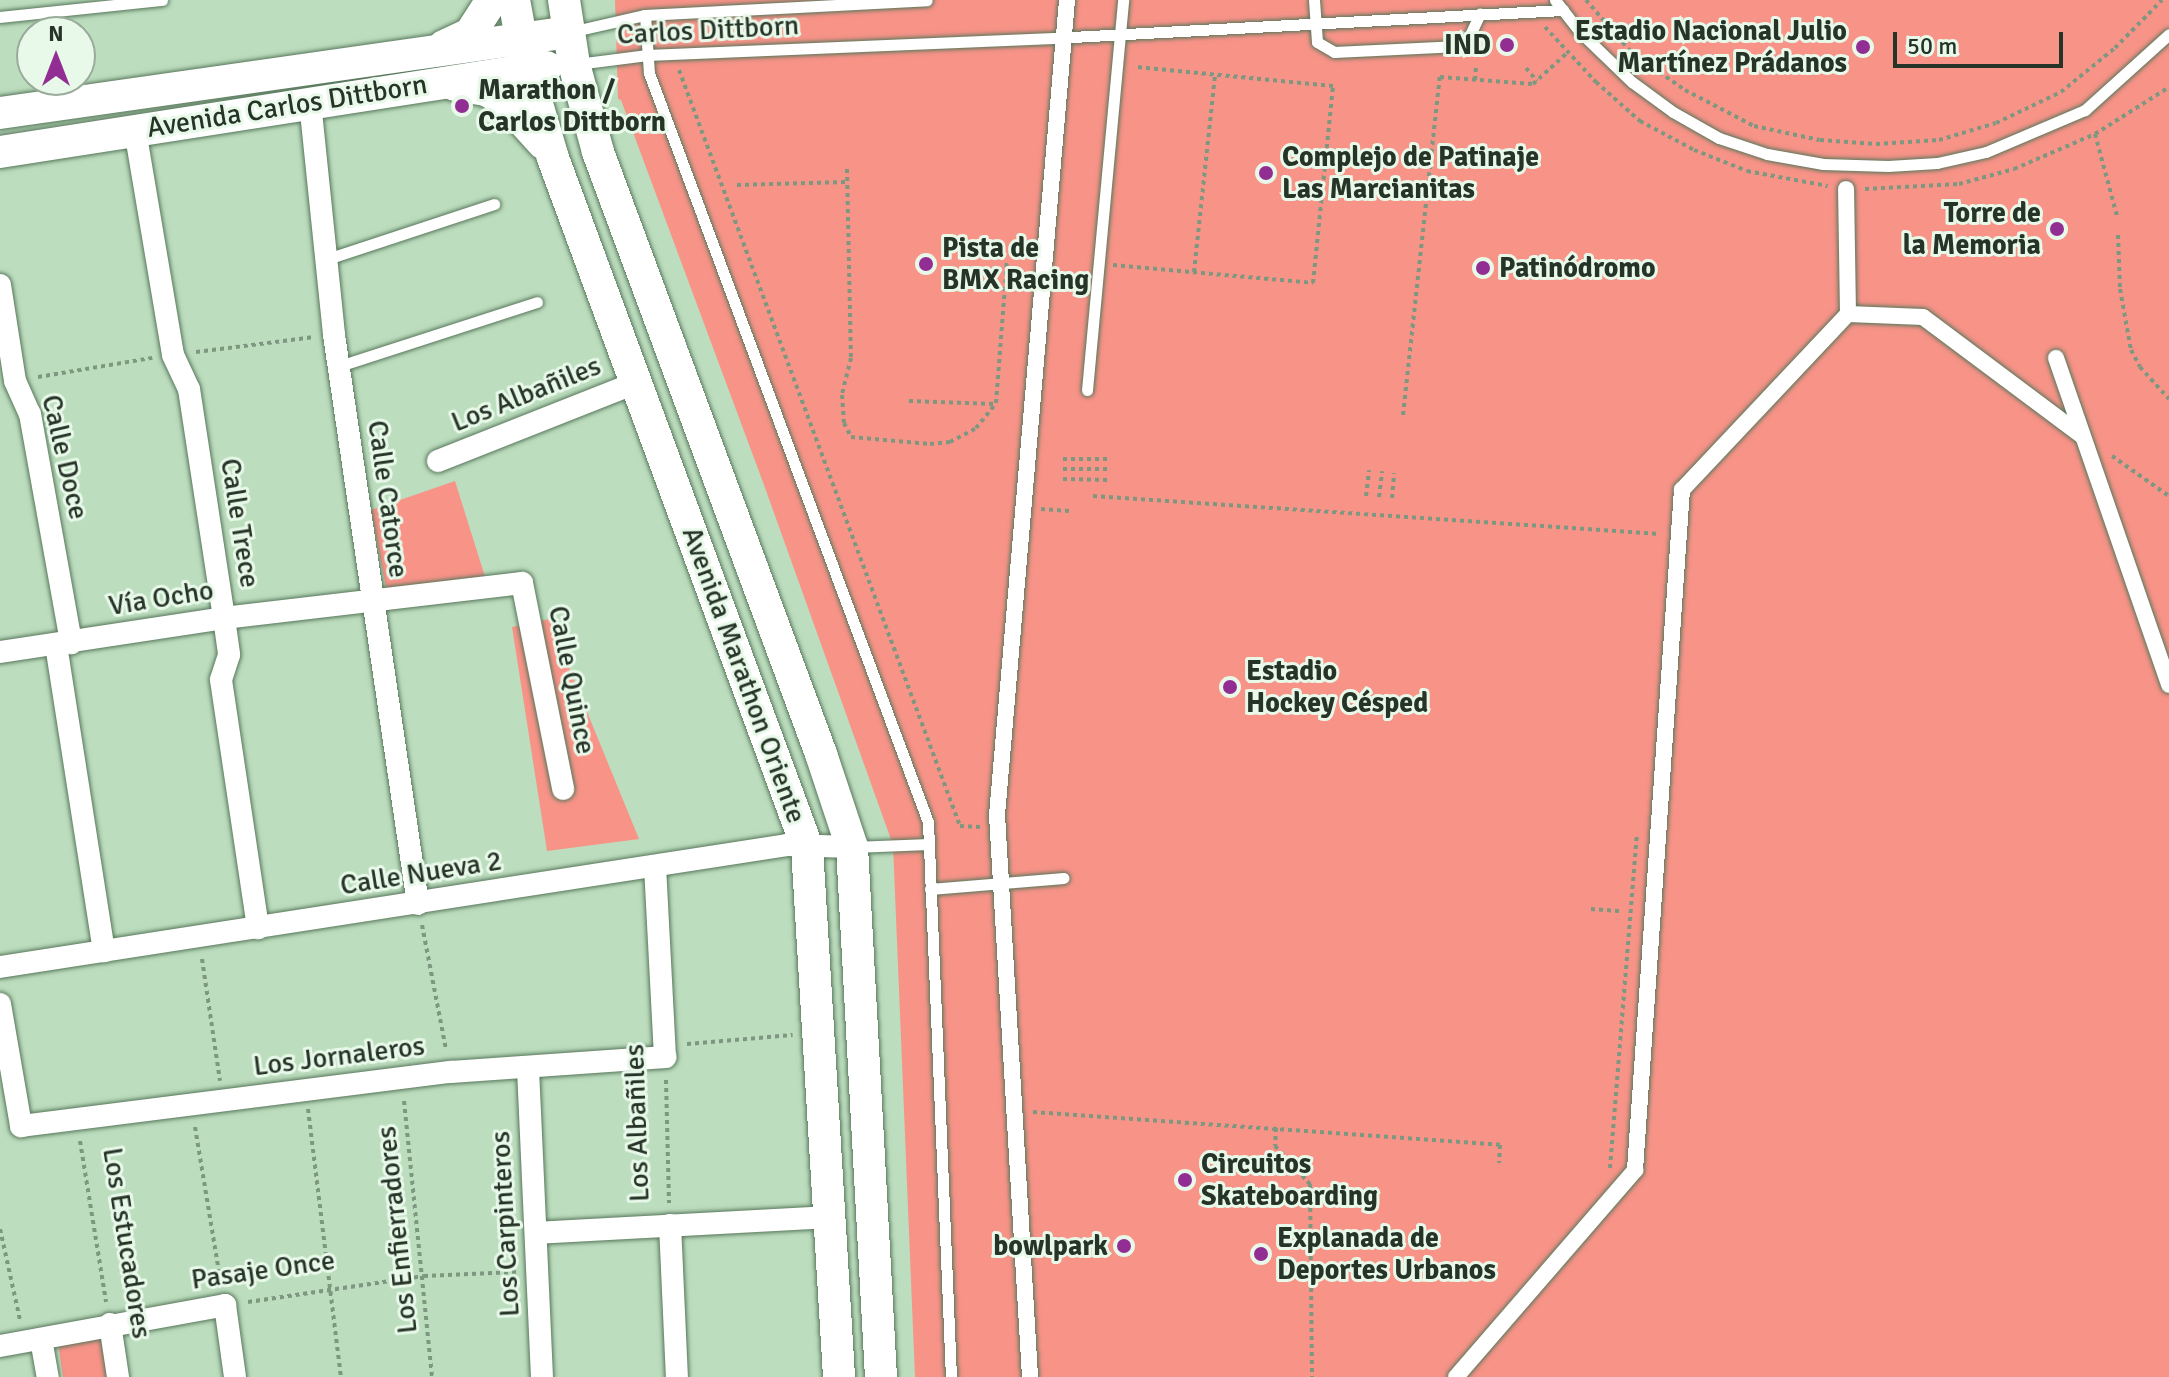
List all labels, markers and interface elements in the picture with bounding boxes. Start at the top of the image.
street label: Carlos Dittborn [616,8,800,52]
place label: Estadio Nacional Julio Martínez Prádanos [1575,14,1847,80]
north arrow [16,16,96,96]
scale bar [1897,16,2067,66]
text: N [48,20,64,47]
place label: IND [1444,28,1491,62]
text: 50 m [1907,31,1957,61]
marker: IND [1498,36,1516,54]
marker: Estadio Nacional Julio Martínez Prádanos [1854,38,1872,56]
street label: Avenida Carlos Dittborn [144,67,430,145]
place label: Marathon / Carlos Dittborn [478,73,666,139]
marker: Marathon / Carlos Dittborn [453,97,471,115]
place label: Complejo de Patinaje Las Marcianitas [1282,140,1539,206]
marker: Complejo de Patinaje Las Marcianitas [1257,164,1275,182]
place label: Torre de la Memoria [1903,196,2041,262]
marker: Torre de la Memoria [2048,220,2066,238]
place label: Pista de BMX Racing [942,231,1089,297]
place label: Patinódromo [1499,251,1656,285]
marker: Pista de BMX Racing [917,255,935,273]
marker: Patinódromo [1474,259,1492,277]
street label: Los Albañiles [446,349,606,439]
street label: Calle Doce [34,391,96,523]
street label: Calle Catorce [360,418,416,580]
street label: Calle Trece [213,456,267,590]
street label: Avenida Marathon Oriente [675,522,813,828]
street label: Vía Ocho [106,573,216,623]
street label: Calle Quince [541,603,603,757]
place label: Estadio Hockey Césped [1246,654,1428,720]
marker: Estadio Hockey Césped [1221,678,1239,696]
street label: Calle Nueva 2 [338,844,504,902]
street label: Los Jornaleros [251,1029,427,1083]
street label: Los Albañiles [617,1043,657,1203]
street label: Los Enfierradores [369,1125,425,1335]
street label: Los Carpinteros [483,1130,527,1318]
street label: Los Estucadores [95,1145,159,1341]
place label: Circuitos Skateboarding [1201,1147,1378,1213]
marker: Circuitos Skateboarding [1176,1171,1194,1189]
place label: Explanada de Deportes Urbanos [1277,1221,1496,1287]
place label: bowlpark [993,1229,1108,1263]
marker: bowlpark [1115,1237,1133,1255]
street label: Pasaje Once [189,1243,337,1297]
marker: Explanada de Deportes Urbanos [1252,1245,1270,1263]

